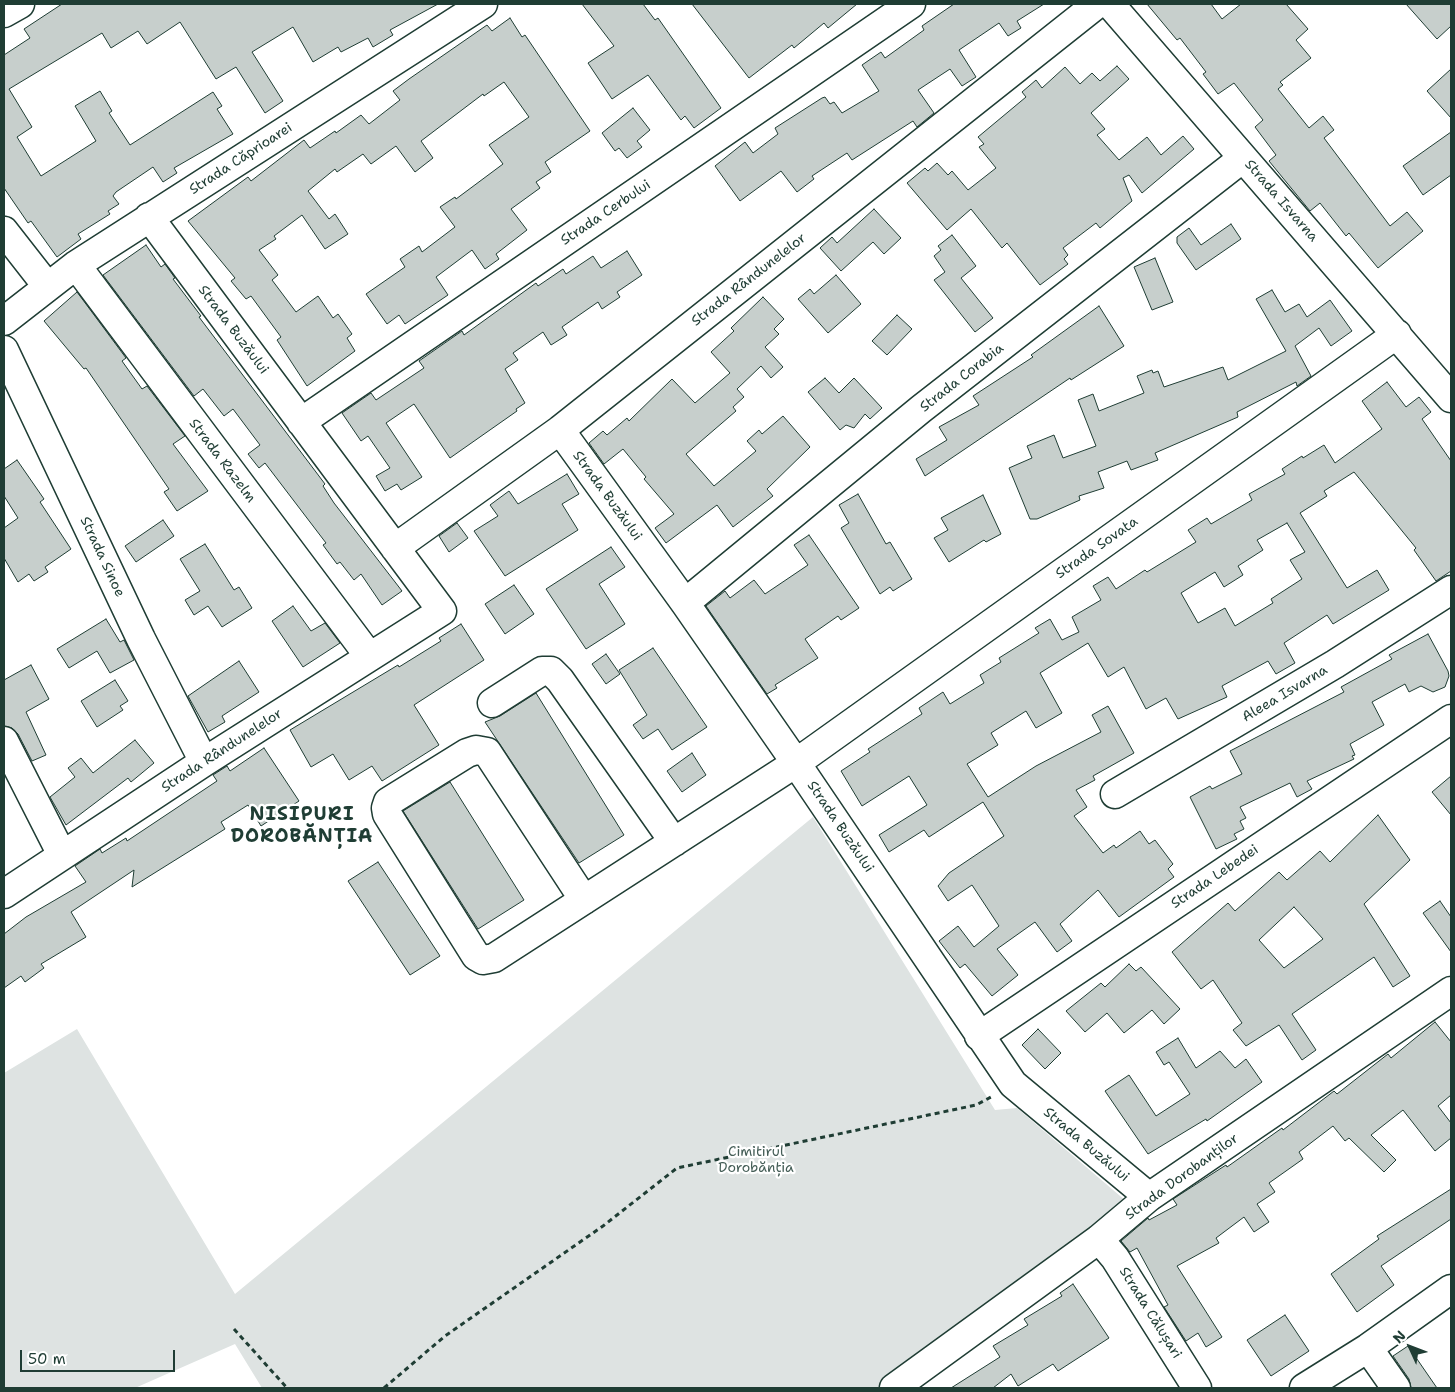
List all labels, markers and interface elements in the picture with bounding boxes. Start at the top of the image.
street label: Strada Căprioarei [186,119,296,199]
street label: Strada Isvarna [1241,156,1321,246]
street label: Strada Cerbului [558,177,654,249]
street label: Strada Rândunelelor [688,230,810,330]
street label: Strada Buzăului [194,282,272,378]
street label: Strada Corabia [917,340,1007,416]
street label: Strada Razelm [185,416,259,506]
street label: Strada Buzăului [569,448,645,544]
street label: Strada Sovata [1053,513,1141,583]
street label: Strada Sinoe [76,514,128,600]
street label: Aleea Isvarna [1239,662,1331,726]
street label: Strada Rândunelelor [158,706,286,796]
street label: Strada Buzăului [803,778,877,876]
district label: NISIPURI DOROBĂNȚIA [230,804,374,848]
street label: Strada Lebedei [1168,842,1262,912]
street label: Strada Buzăului [1040,1104,1132,1186]
street label: Strada Dorobanților [1122,1130,1242,1224]
park label: Cimitirul Dorobănția [718,1144,794,1176]
street label: Strada Călușari [1115,1264,1185,1362]
north arrow [1385,1322,1435,1372]
text: N [1389,1327,1409,1347]
scale bar [22,1340,178,1372]
text: 50 m [28,1349,66,1369]

